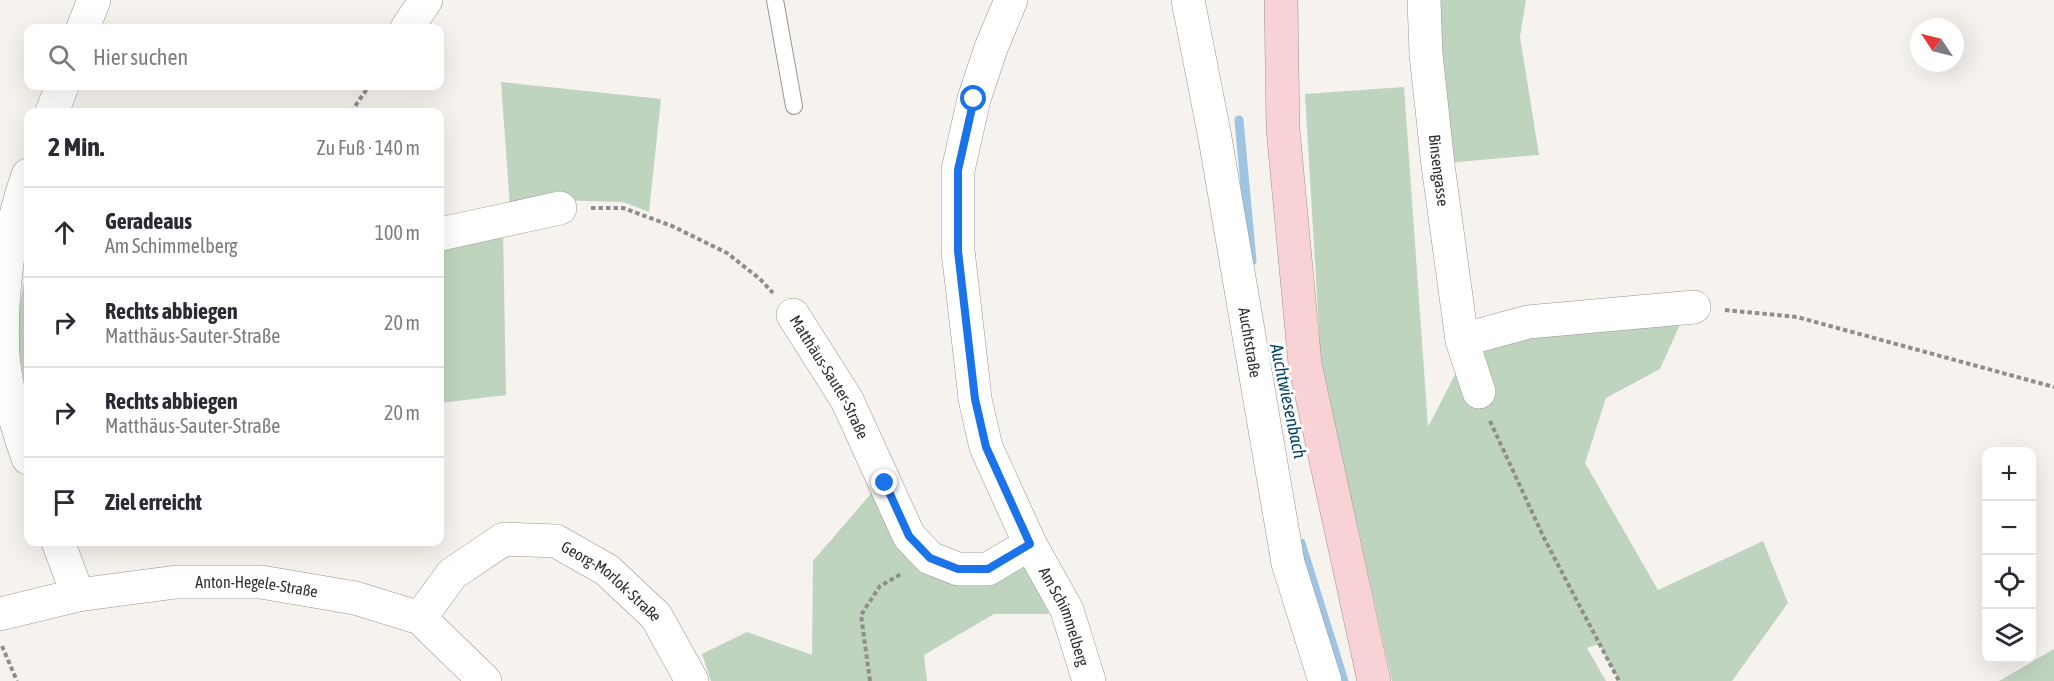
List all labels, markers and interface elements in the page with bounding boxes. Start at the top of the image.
north arrow [1910,18,1964,72]
search box [24,24,444,90]
icon: search [45,41,78,74]
text: Hier suchen [93,44,188,70]
route start [960,85,986,111]
text: 2 Min. [48,132,104,162]
street label: Binsengasse [1426,133,1453,207]
text: Zu Fuß · 140 m [317,136,420,159]
text: Geradeaus [105,208,192,234]
icon: ahead [48,216,81,249]
text: 100 m [375,221,420,244]
text: Am Schimmelberg [105,234,238,257]
text: Rechts abbiegen [105,298,238,324]
icon: right [48,306,81,339]
street label: Auchtstraße [1235,306,1265,379]
text: 20 m [384,311,420,334]
street label: Matthäus-Sauter-Straße [786,312,872,442]
text: Matthäus-Sauter-Straße [105,324,280,347]
water label: Auchtwiesenbach [1266,341,1311,460]
text: Rechts abbiegen [105,388,238,414]
icon: right [48,396,81,429]
text: 20 m [384,401,420,424]
text: Matthäus-Sauter-Straße [105,414,280,437]
map controls [1982,447,2036,663]
button: + [1982,447,2036,501]
route end [871,469,897,495]
icon: arrive [48,486,81,519]
text: Ziel erreicht [105,489,202,515]
button: − [1982,501,2036,555]
street label: Georg-Morlok-Straße [558,537,666,624]
button: locate [1982,555,2036,609]
street label: Am Schimmelberg [1036,564,1093,669]
street label: Anton-Hegele-Straße [195,573,319,601]
button: layers [1982,609,2036,663]

